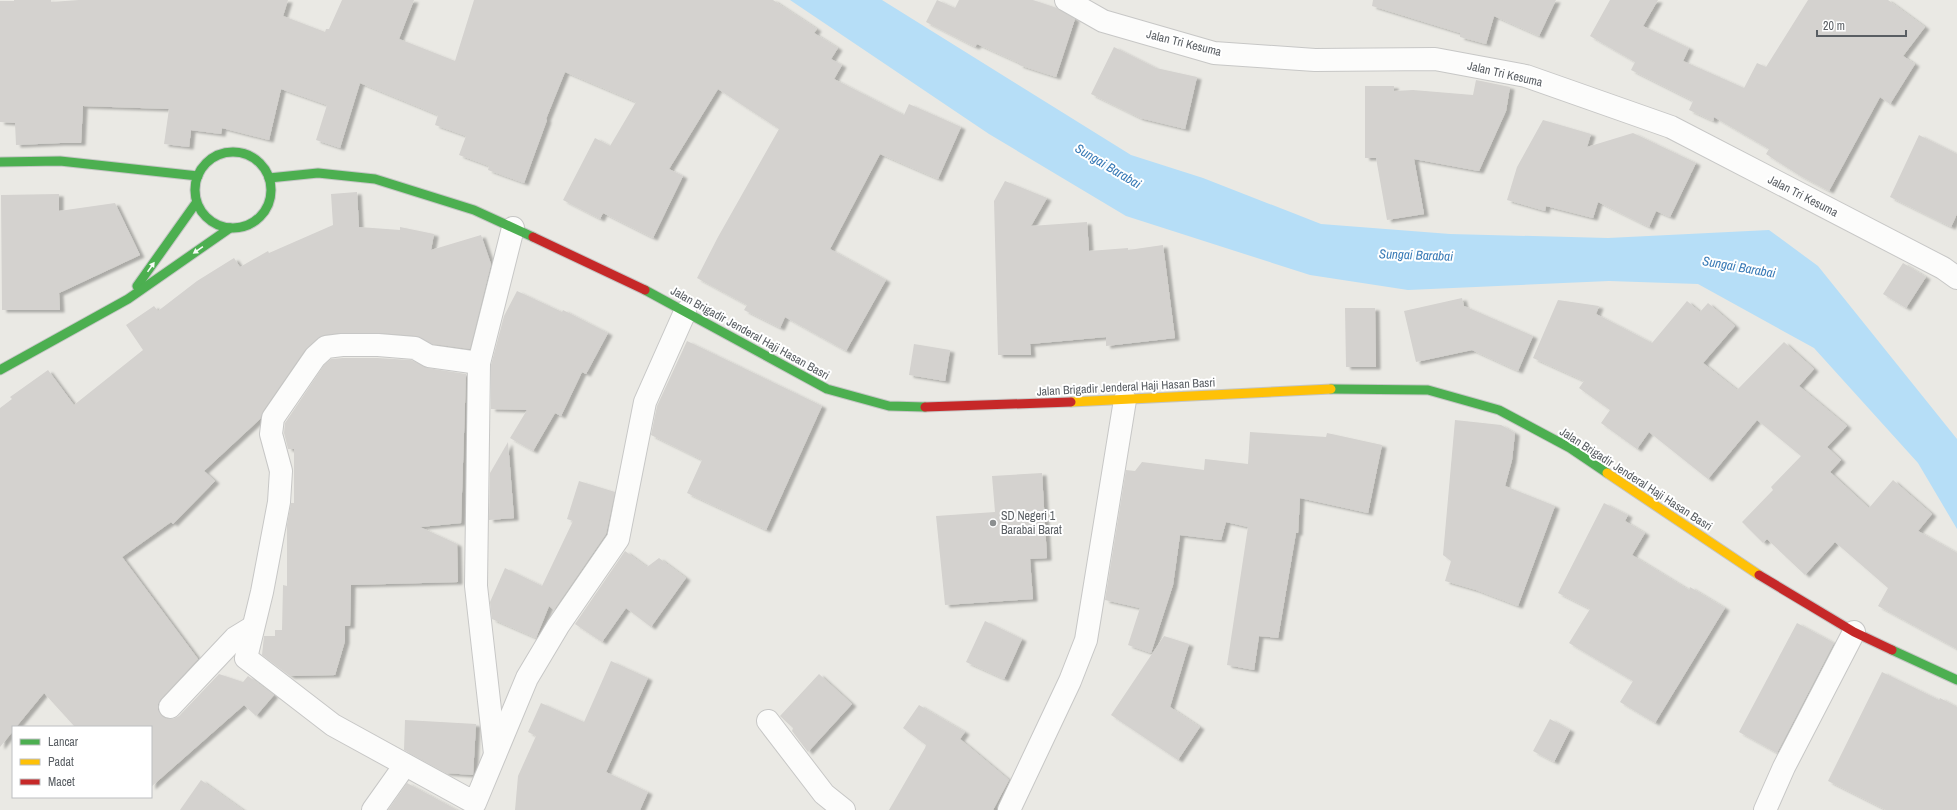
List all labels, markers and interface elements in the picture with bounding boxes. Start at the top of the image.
scale bar [1817,12,1906,38]
text: 20 m [1823,18,1845,34]
street label: Jalan Tri Kesuma [1145,26,1224,60]
street label: Jalan Tri Kesuma [1466,58,1545,91]
water label: Sungai Barabai [1072,140,1144,192]
street label: Jalan Tri Kesuma [1765,171,1841,221]
water label: Sungai Barabai [1379,245,1453,265]
one-way arrow [192,247,204,254]
water label: Sungai Barabai [1701,252,1777,282]
one-way arrow [147,262,155,272]
street label: Jalan Brigadir Jenderal Haji Hasan Basri [668,283,832,383]
street label: Jalan Brigadir Jenderal Haji Hasan Basri [1036,374,1216,400]
street label: Jalan Brigadir Jenderal Haji Hasan Basri [1557,424,1715,534]
place label: SD Negeri 1 Barabai Barat [1001,508,1062,538]
marker: SD Negeri 1 Barabai Barat [988,518,998,528]
legend [12,726,152,798]
text: Lancar [48,734,79,750]
text: Padat [48,754,74,770]
text: Macet [48,774,75,790]

